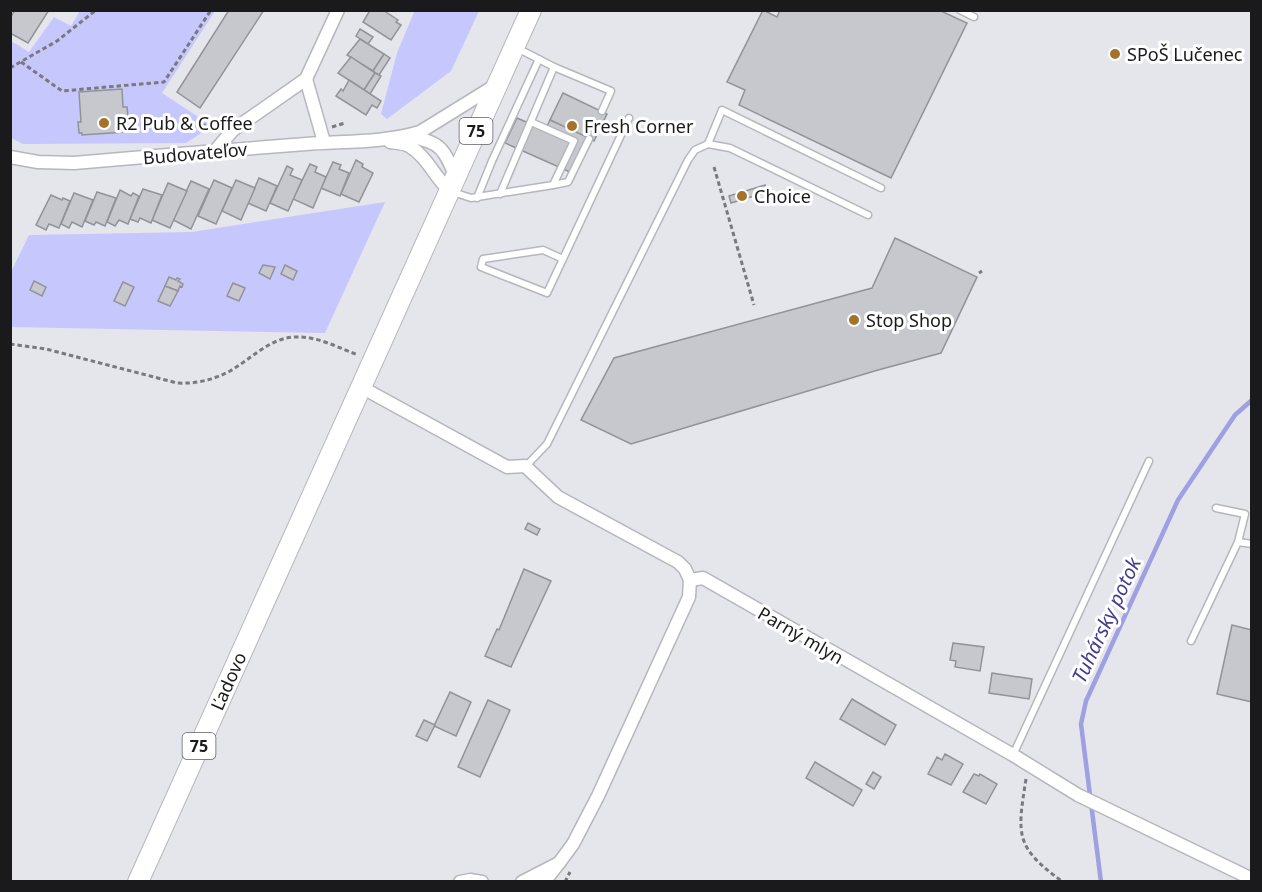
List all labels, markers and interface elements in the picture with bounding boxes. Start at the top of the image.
place label: SPoŠ Lučenec [1127,42,1243,66]
marker: SPoŠ Lučenec [1108,47,1122,61]
place label: R2 Pub & Coffee [116,111,253,135]
place label: Fresh Corner [584,114,694,138]
marker: R2 Pub & Coffee [97,116,111,130]
road number: 75 [460,118,492,144]
marker: Fresh Corner [565,119,579,133]
street label: Budovateľov [142,136,249,170]
place label: Choice [754,184,811,208]
marker: Choice [735,189,749,203]
place label: Stop Shop [866,308,952,332]
marker: Stop Shop [847,313,861,327]
water label: Tuhársky potok [1065,552,1147,687]
street label: Parný mlyn [754,601,848,669]
street label: Ľadovo [205,648,251,714]
road number: 75 [182,733,216,759]

